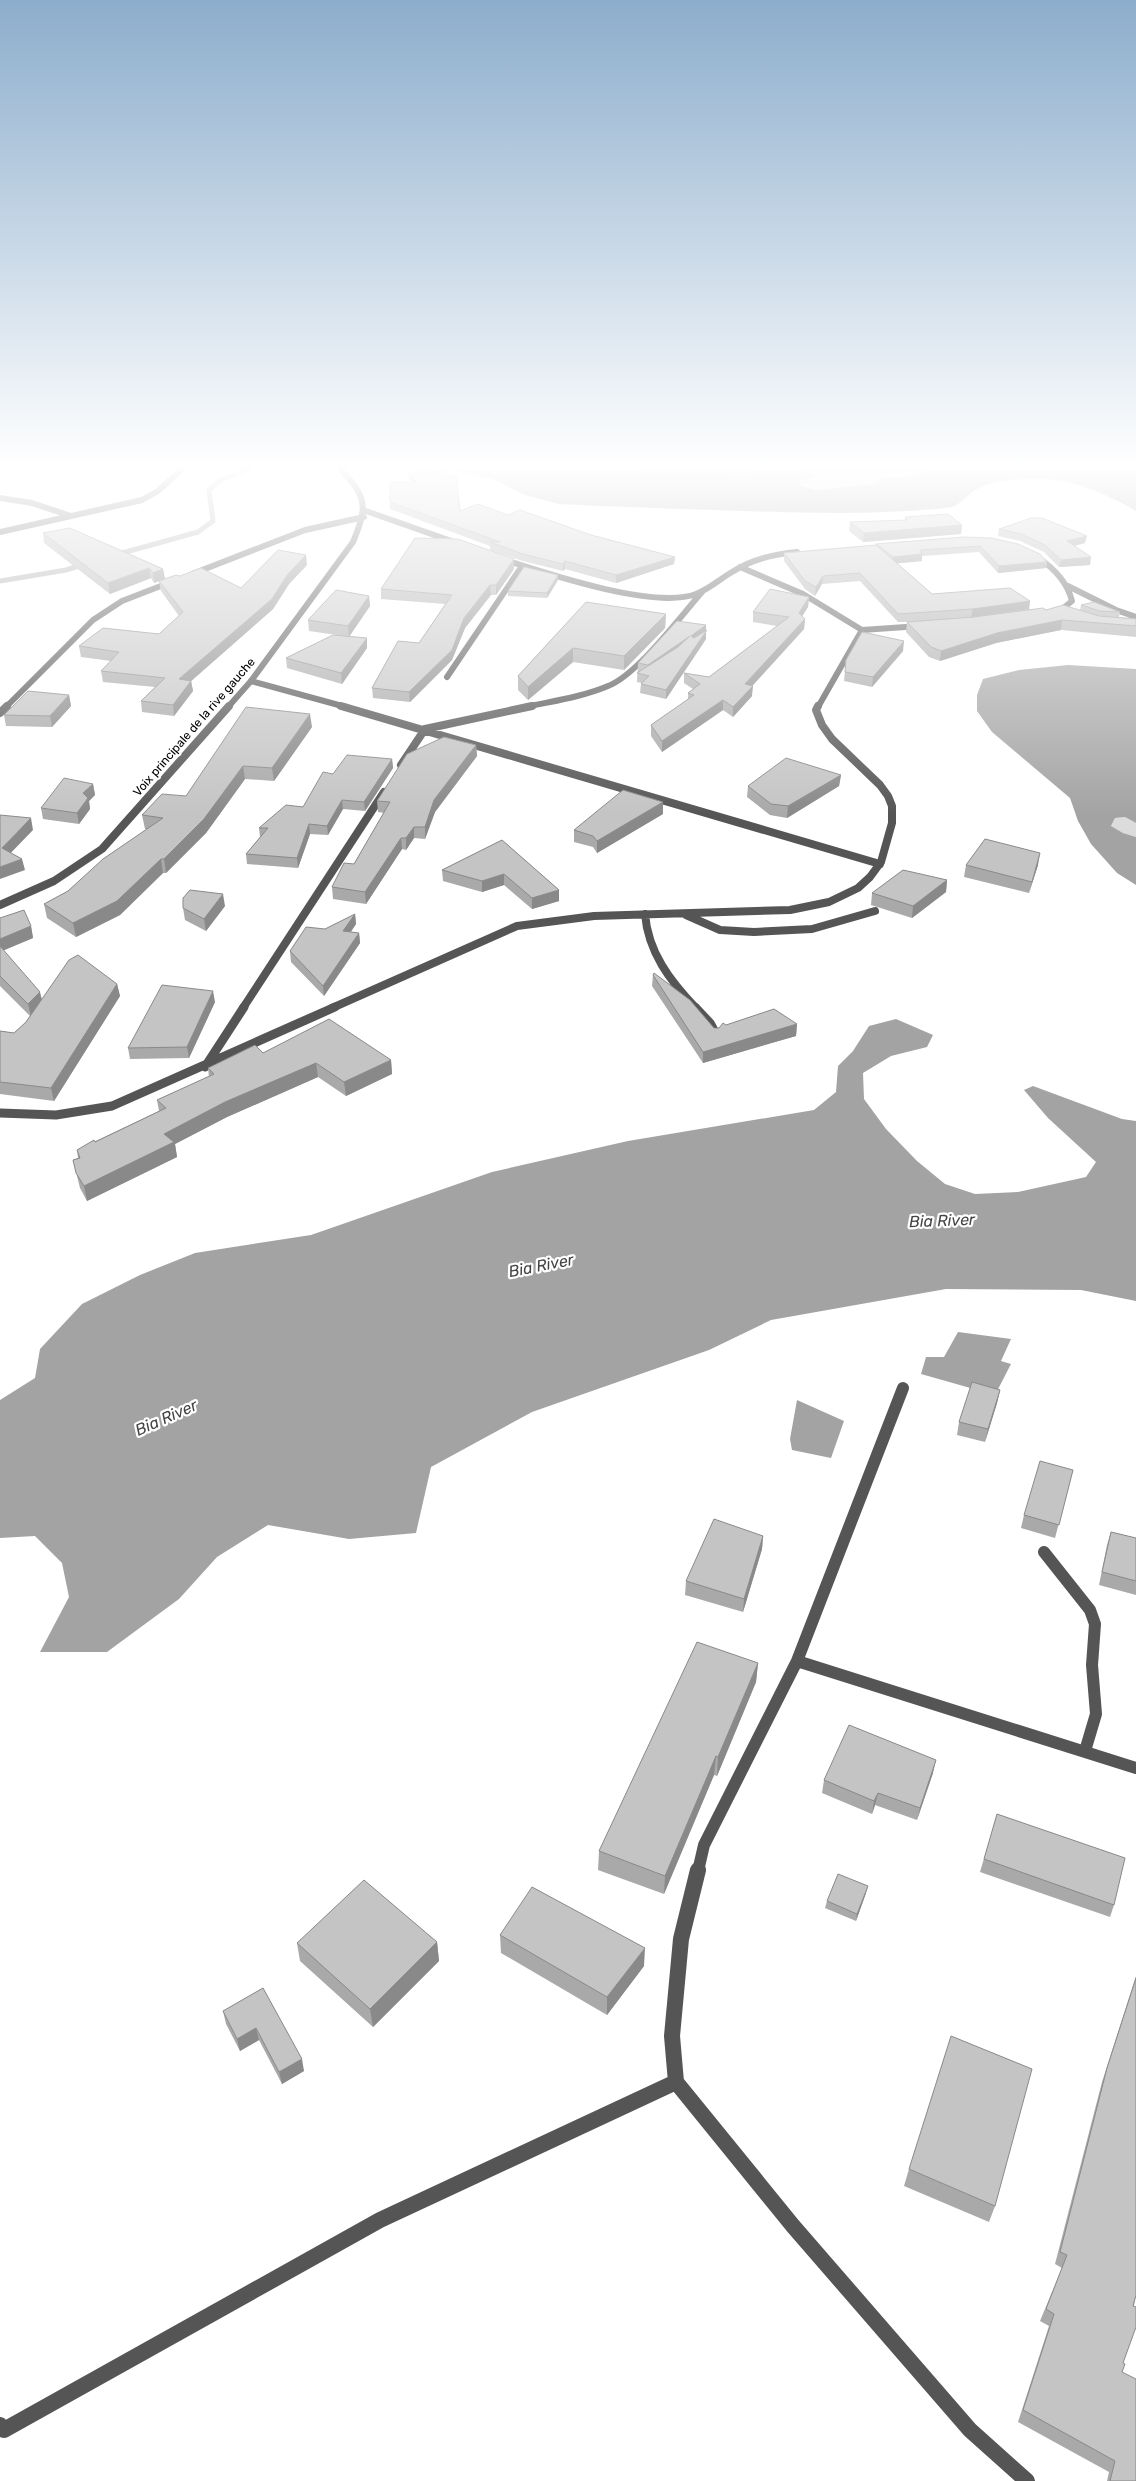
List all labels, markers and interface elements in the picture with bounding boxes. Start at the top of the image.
street label: Voix principale de la rive gauche [130,655,258,799]
water label: Bia River [909,1210,976,1231]
water label: Bia River [507,1250,576,1281]
water label: Bia River [132,1395,201,1440]

